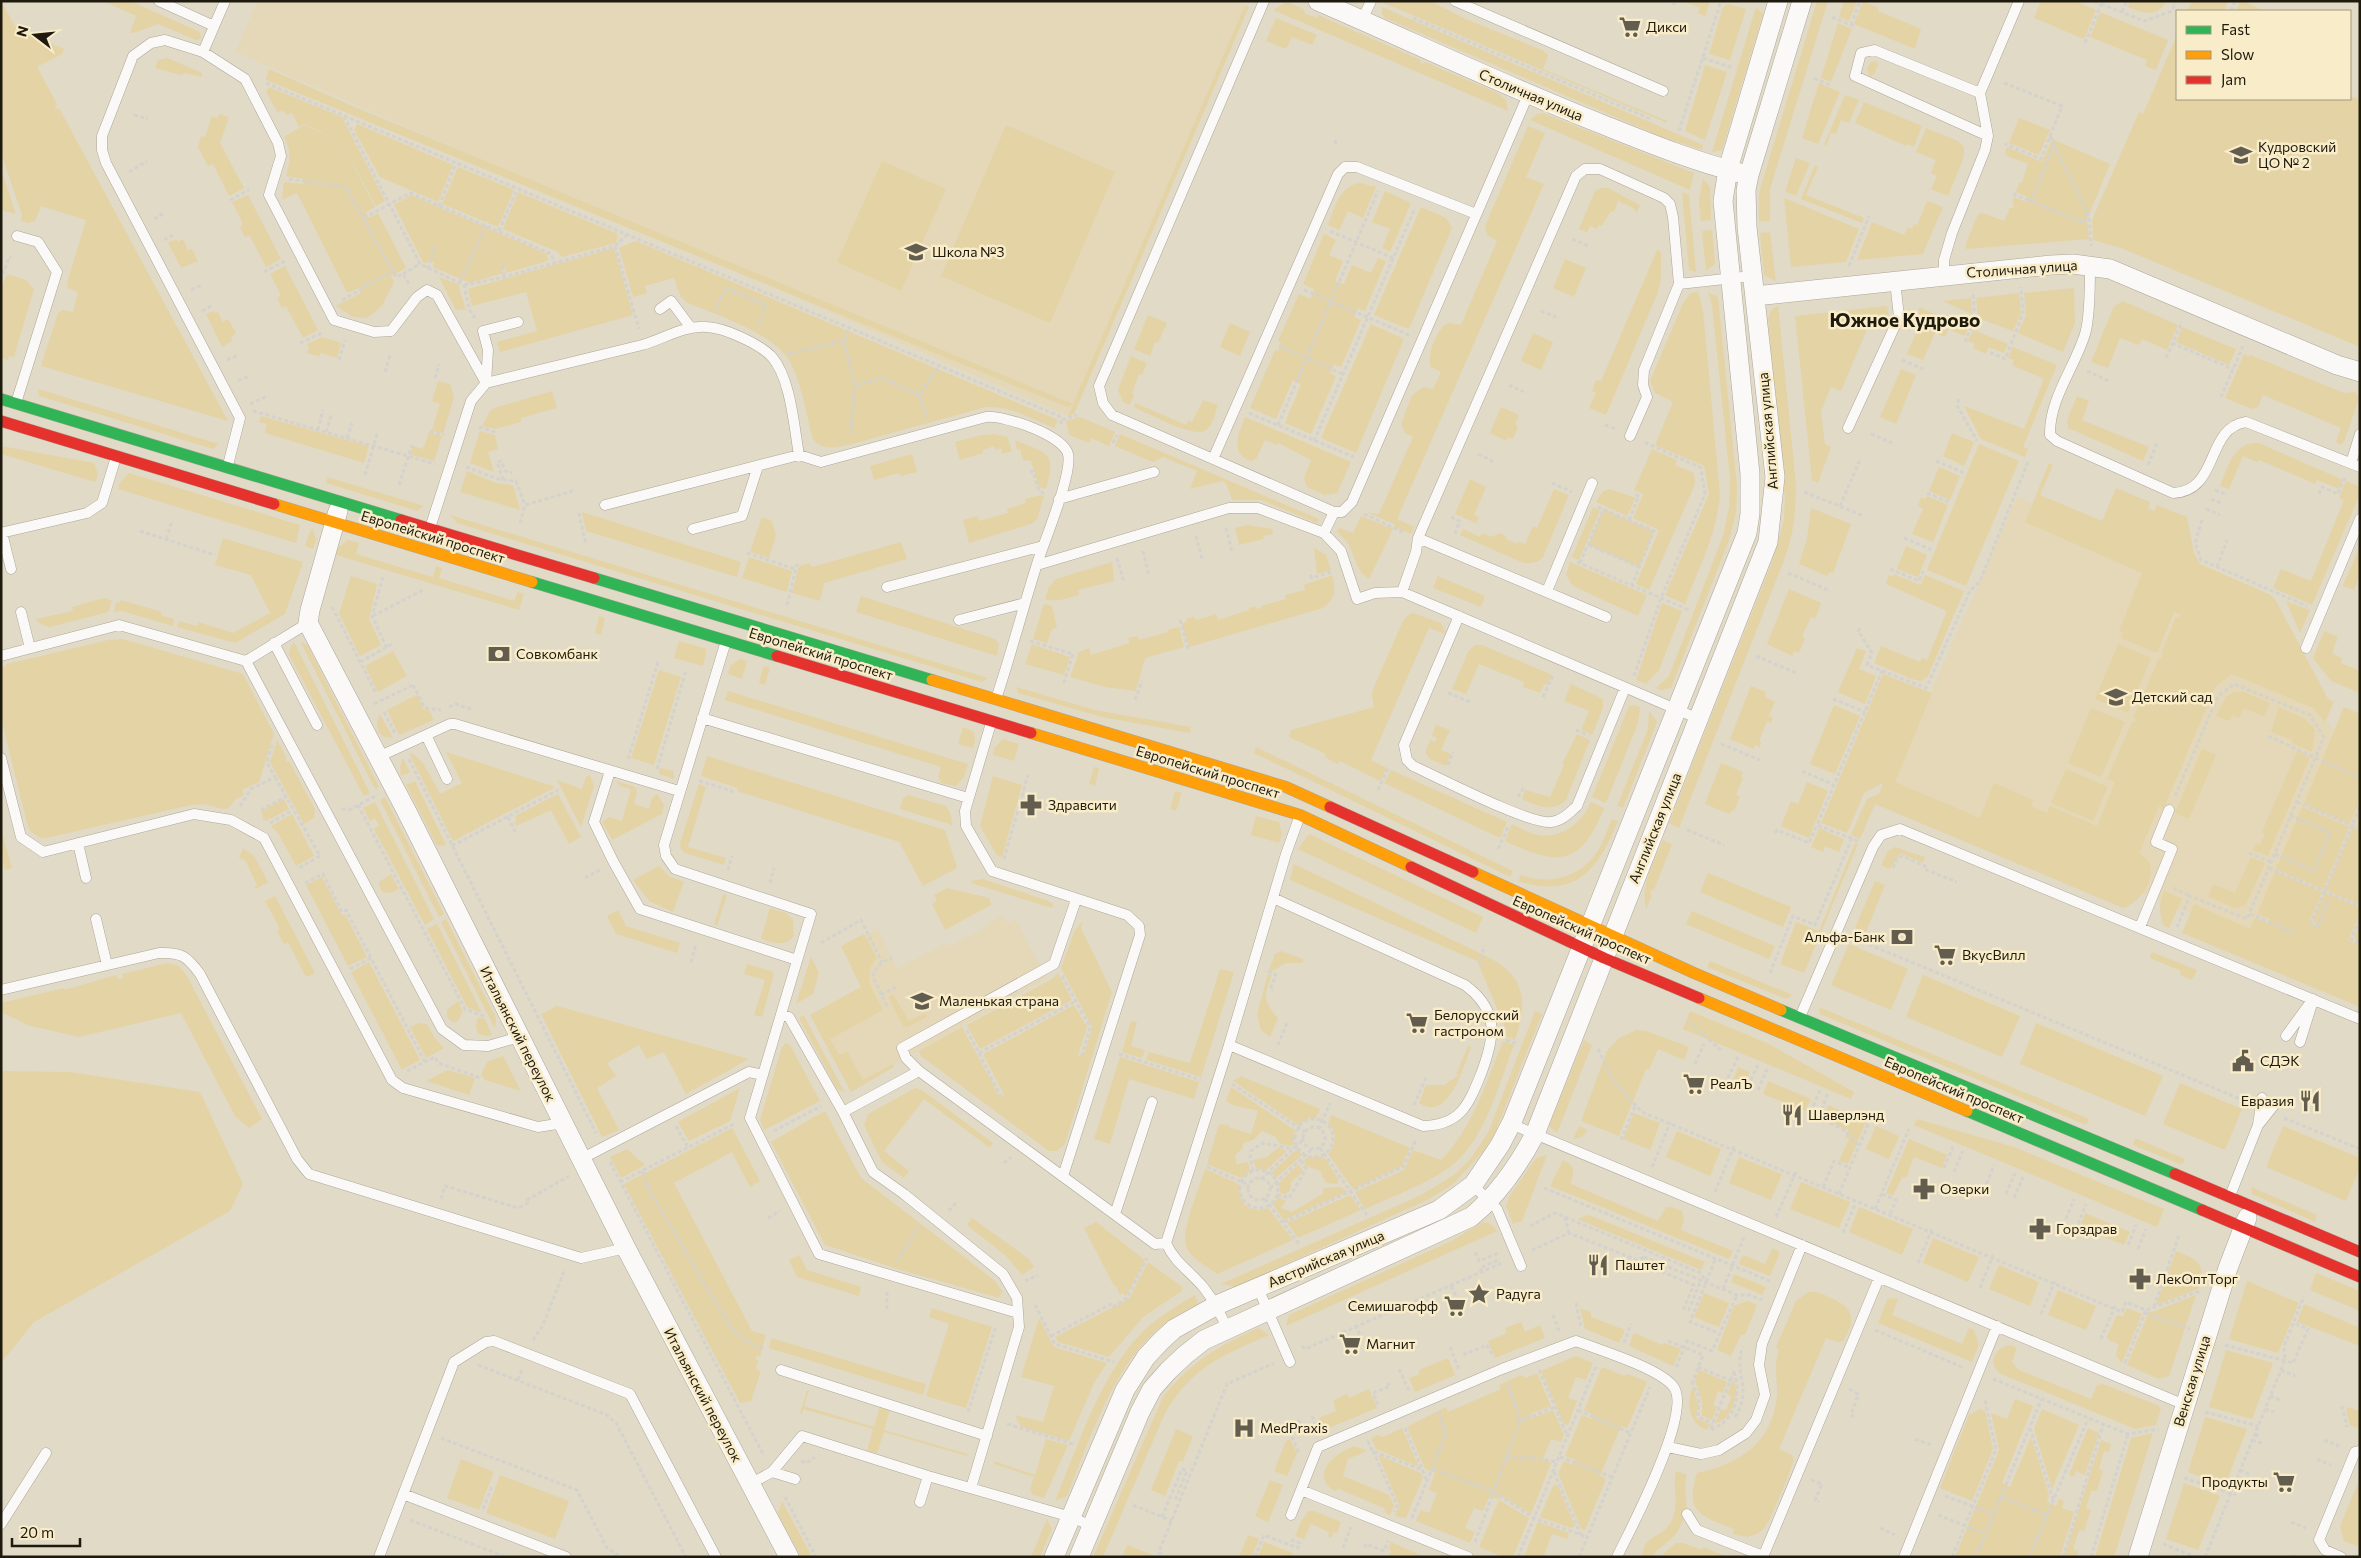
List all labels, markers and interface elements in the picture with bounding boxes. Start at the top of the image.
north arrow [10,10,60,60]
legend [2176,10,2351,100]
supermarket icon: Дикси [1617,14,1643,40]
place label: Дикси [1646,18,1687,35]
text: Fast [2221,20,2250,38]
text: N [12,24,32,39]
text: Slow [2221,45,2254,63]
street label: Столичная улица [1477,65,1586,124]
text: Jam [2221,70,2246,88]
place label: Кудровский ЦО № 2 [2258,138,2336,171]
school or university icon: Кудровский ЦО № 2 [2228,142,2254,168]
school or university icon: Школа №3 [903,239,929,265]
place label: Школа №3 [932,243,1005,260]
street label: Столичная улица [1966,256,2078,281]
district label: Южное Кудрово [1830,308,1980,331]
street label: Английская улица [1754,372,1781,490]
street label: Европейский проспект [359,507,508,567]
street label: Европейский проспект [747,624,896,684]
bank icon: Совкомбанк [486,641,512,667]
place label: Совкомбанк [516,645,599,662]
school or university icon: Детский сад [2103,684,2129,710]
place label: Детский сад [2132,688,2212,705]
street label: Европейский проспект [1134,742,1283,802]
street label: Английская улица [1625,770,1684,886]
pharmacy icon: Здравсити [1018,792,1044,818]
place label: Здравсити [1048,796,1117,813]
street label: Европейский проспект [1510,891,1654,968]
bank icon: Альфа-Банк [1889,924,1915,950]
place label: Альфа-Банк [1804,928,1886,945]
supermarket icon: ВкусВилл [1932,942,1958,968]
place label: ВкусВилл [1962,946,2026,963]
street label: Итальянский переулок [477,963,560,1105]
school or university icon: Маленькая страна [909,988,935,1014]
place label: Маленькая страна [939,992,1059,1009]
place label: Белорусский гастроном [1434,1006,1519,1039]
supermarket icon: Белорусский гастроном [1404,1010,1430,1036]
public building icon: СДЭК [2230,1048,2256,1074]
street label: Европейский проспект [1882,1052,2027,1127]
place label: СДЭК [2260,1052,2300,1069]
supermarket icon: РеалЪ [1681,1071,1707,1097]
place label: РеалЪ [1710,1075,1752,1092]
restaurant icon: Евразия [2297,1088,2323,1114]
place label: Евразия [2241,1092,2294,1109]
restaurant icon: Шаверлэнд [1779,1102,1805,1128]
place label: Шаверлэнд [1808,1106,1884,1123]
pharmacy icon: Озерки [1911,1176,1937,1202]
place label: Озерки [1940,1180,1989,1197]
pharmacy icon: Горздрав [2027,1216,2053,1242]
place label: Горздрав [2056,1220,2117,1237]
street label: Австрийская улица [1265,1226,1387,1291]
restaurant icon: Паштет [1585,1252,1611,1278]
place label: Паштет [1615,1256,1665,1273]
pharmacy icon: ЛекОптТорг [2127,1266,2153,1292]
place label: ЛекОптТорг [2156,1270,2238,1287]
place icon: Радуга [1466,1281,1492,1307]
place label: Радуга [1496,1285,1541,1302]
supermarket icon: Семишагофф [1442,1293,1468,1319]
place label: Семишагофф [1348,1297,1438,1314]
street label: Итальянский переулок [661,1325,746,1465]
supermarket icon: Магнит [1337,1331,1363,1357]
street label: Венская улица [2170,1333,2213,1428]
place label: Магнит [1366,1335,1416,1352]
hospital icon: MedPraxis [1231,1415,1257,1441]
place label: MedPraxis [1260,1419,1328,1436]
supermarket icon: Продукты [2271,1469,2297,1495]
place label: Продукты [2202,1473,2268,1490]
scale bar [12,1516,80,1548]
text: 20 m [20,1523,54,1541]

